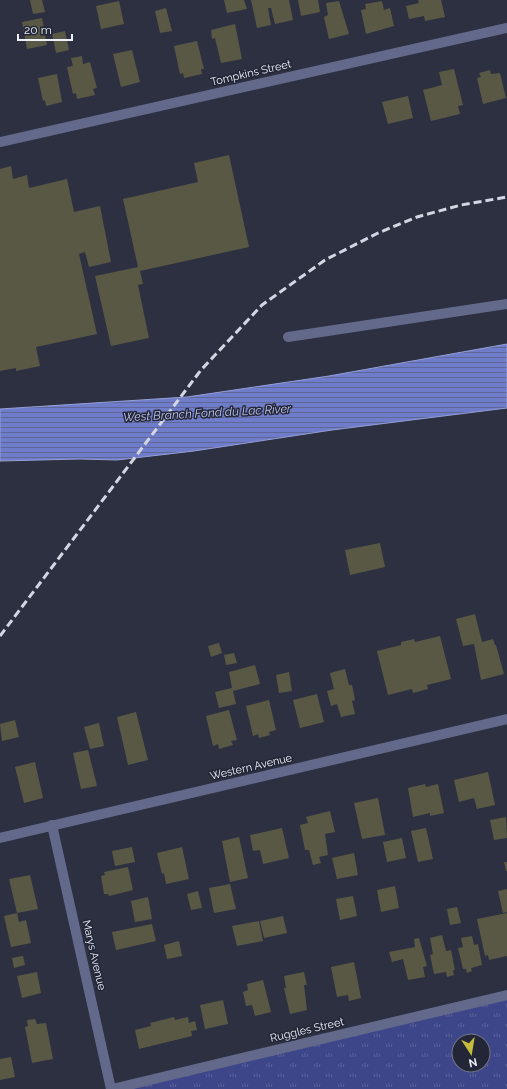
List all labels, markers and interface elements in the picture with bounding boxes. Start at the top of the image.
scale bar [18,16,72,42]
text: 20 m [24,23,52,37]
street label: Tompkins Street [209,57,293,89]
water label: West Branch Fond du Lac River [123,402,292,424]
street label: Western Avenue [209,751,294,783]
street label: Marys Avenue [80,919,109,992]
street label: Ruggles Street [269,1015,345,1045]
north arrow [451,1033,491,1073]
text: N [468,1055,478,1070]

